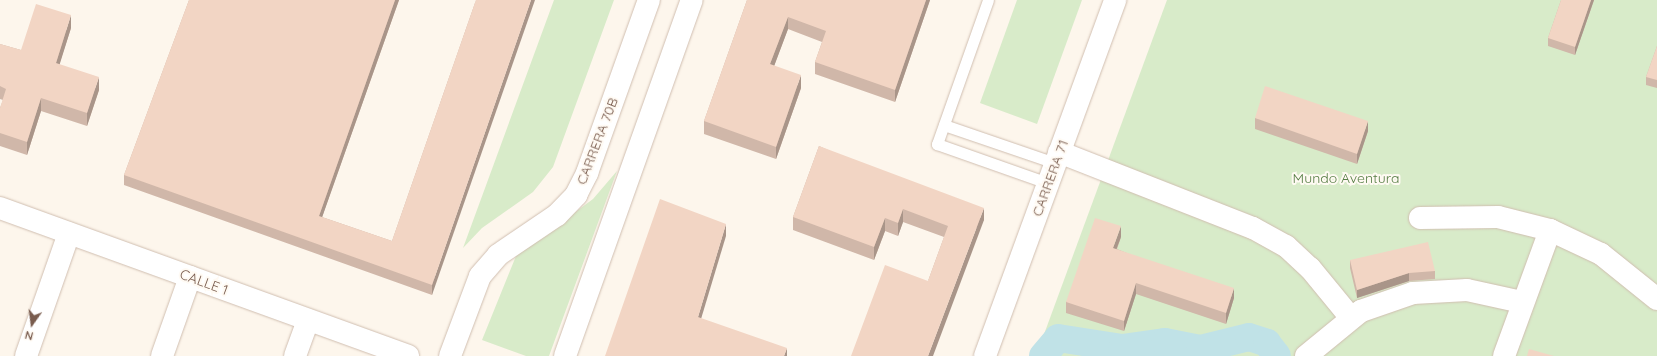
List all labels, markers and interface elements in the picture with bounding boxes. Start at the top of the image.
street label: CARRERA 70B [573,95,621,187]
street label: CARRERA 71 [1028,137,1072,219]
park label: Mundo Aventura [1293,170,1399,186]
street label: CALLE 1 [178,266,230,298]
north arrow [12,304,52,344]
text: N [23,328,35,343]

